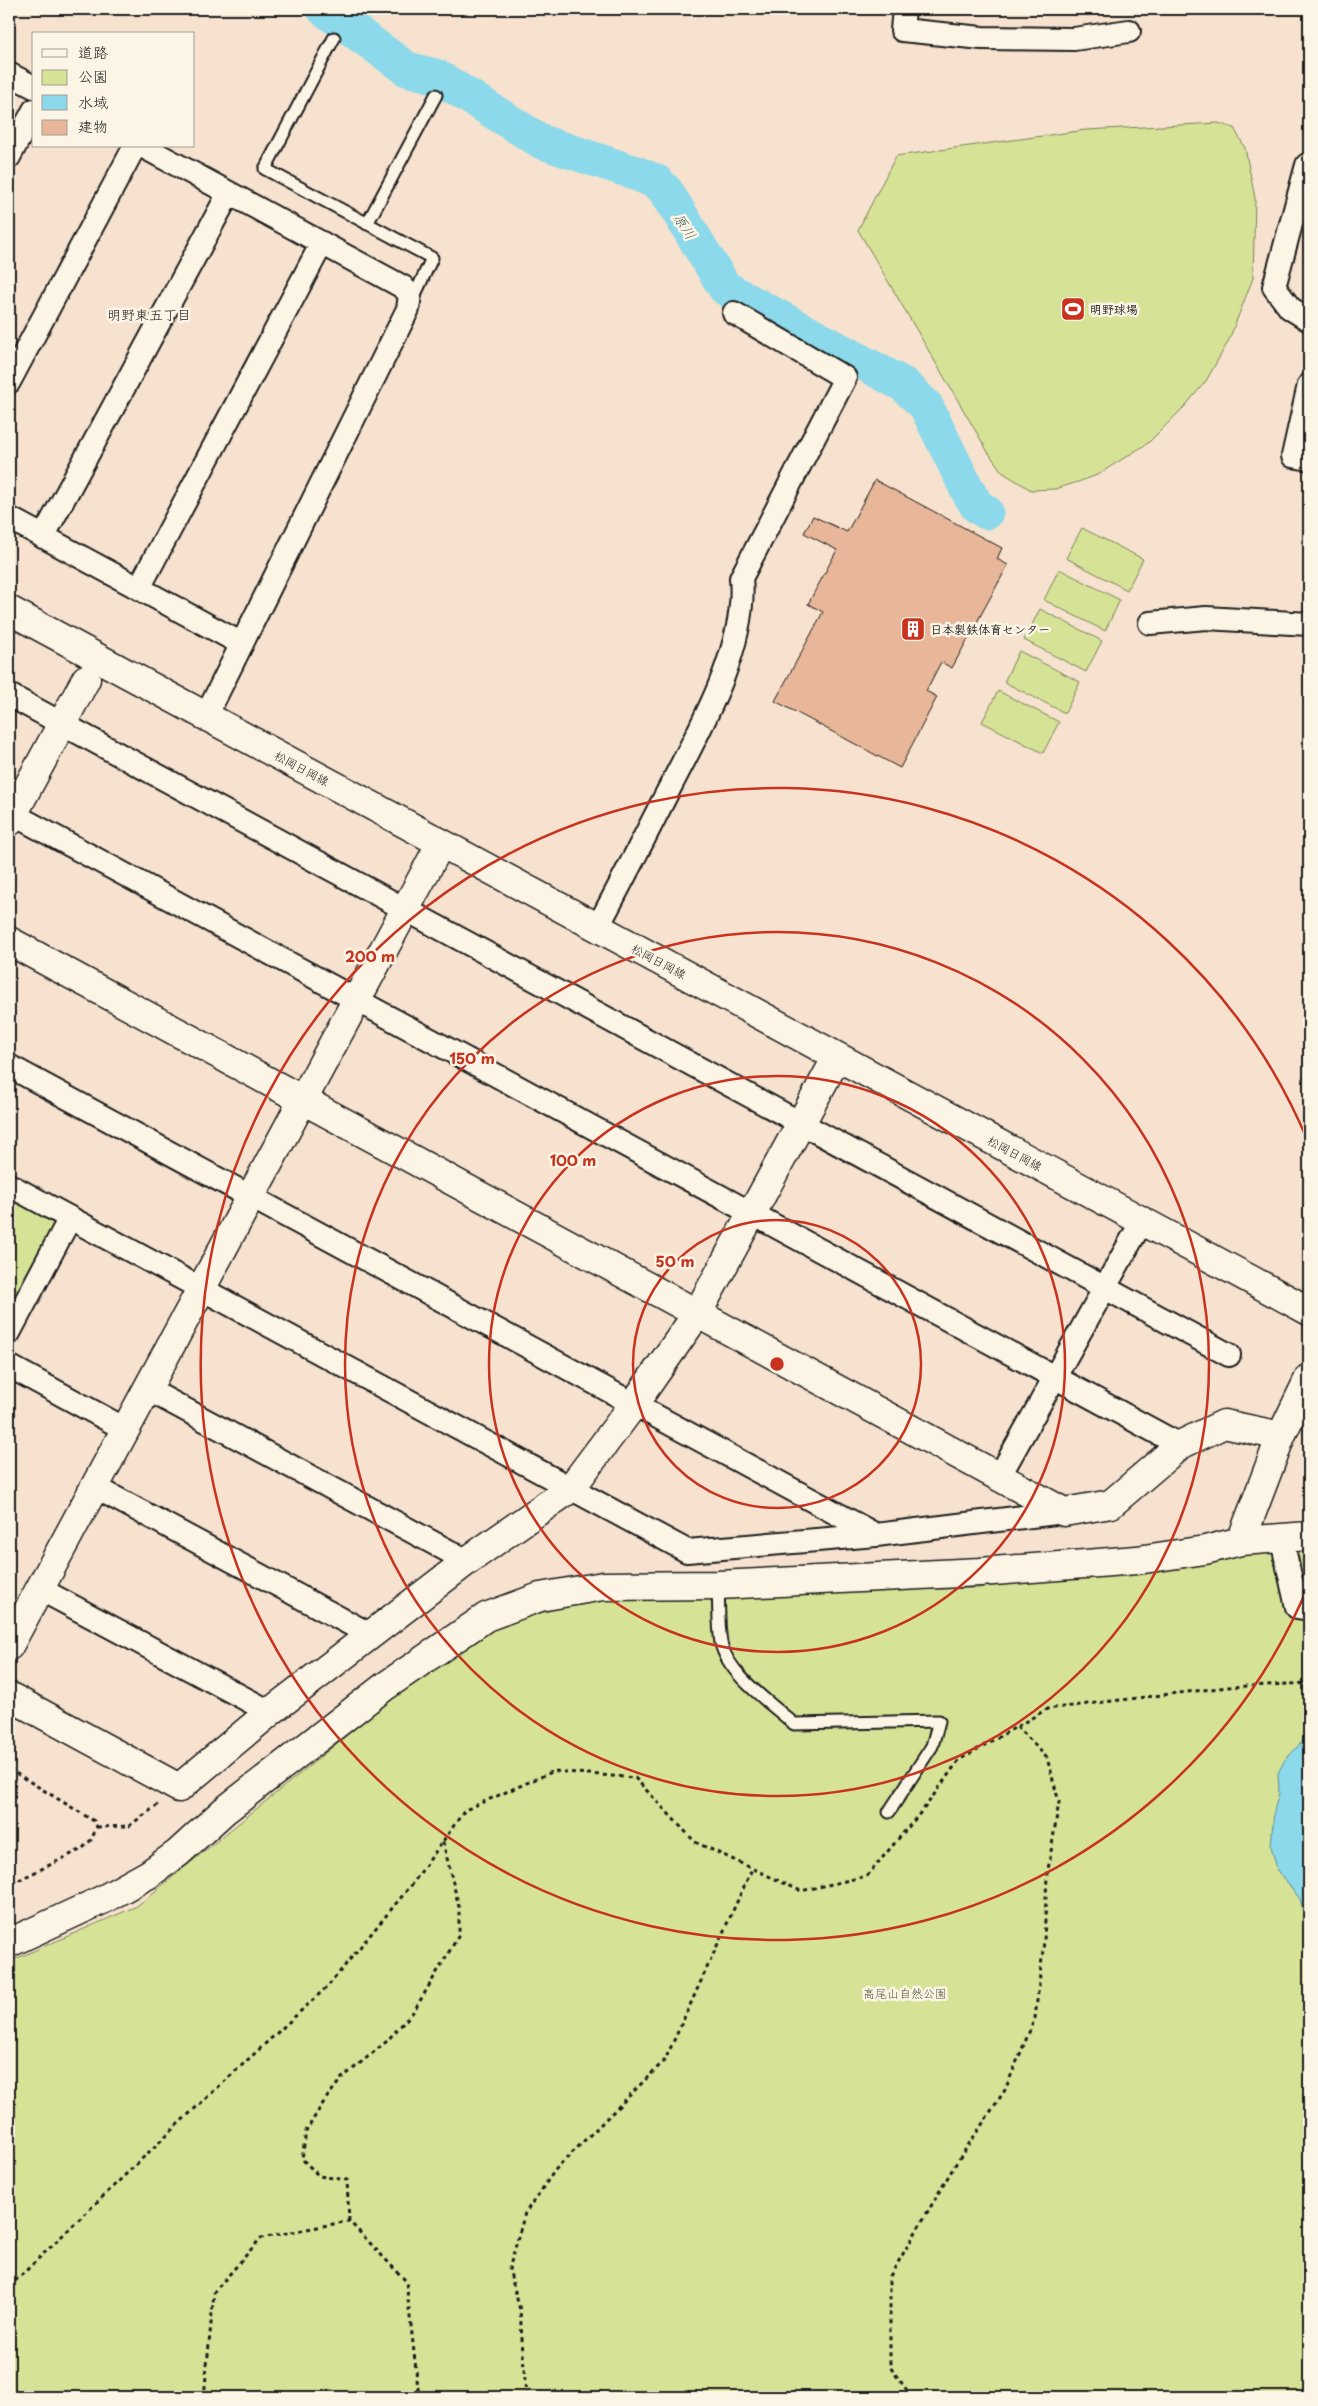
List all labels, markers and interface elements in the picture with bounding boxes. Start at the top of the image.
legend [32,32,195,148]
text: 道路 [78,40,108,63]
text: 公園 [78,64,108,87]
text: 水域 [78,90,108,113]
text: 建物 [78,114,108,137]
water label: 原川 [669,209,701,243]
sports icon: 明野球場 [1060,296,1086,322]
place label: 明野球場 [1090,300,1138,318]
district label: 明野東五丁目 [107,304,191,325]
building icon: 日本製鉄体育センター [900,616,926,642]
place label: 日本製鉄体育センター [930,620,1050,638]
street label: 松岡日岡線 [271,746,333,790]
street label: 松岡日岡線 [628,939,690,983]
text: 200 m [345,944,395,967]
text: 150 m [449,1046,495,1069]
street label: 松岡日岡線 [984,1131,1046,1175]
text: 100 m [550,1148,596,1171]
text: 50 m [656,1249,694,1272]
centre of rings [768,1355,786,1373]
park label: 高尾山自然公園 [863,1984,947,2002]

